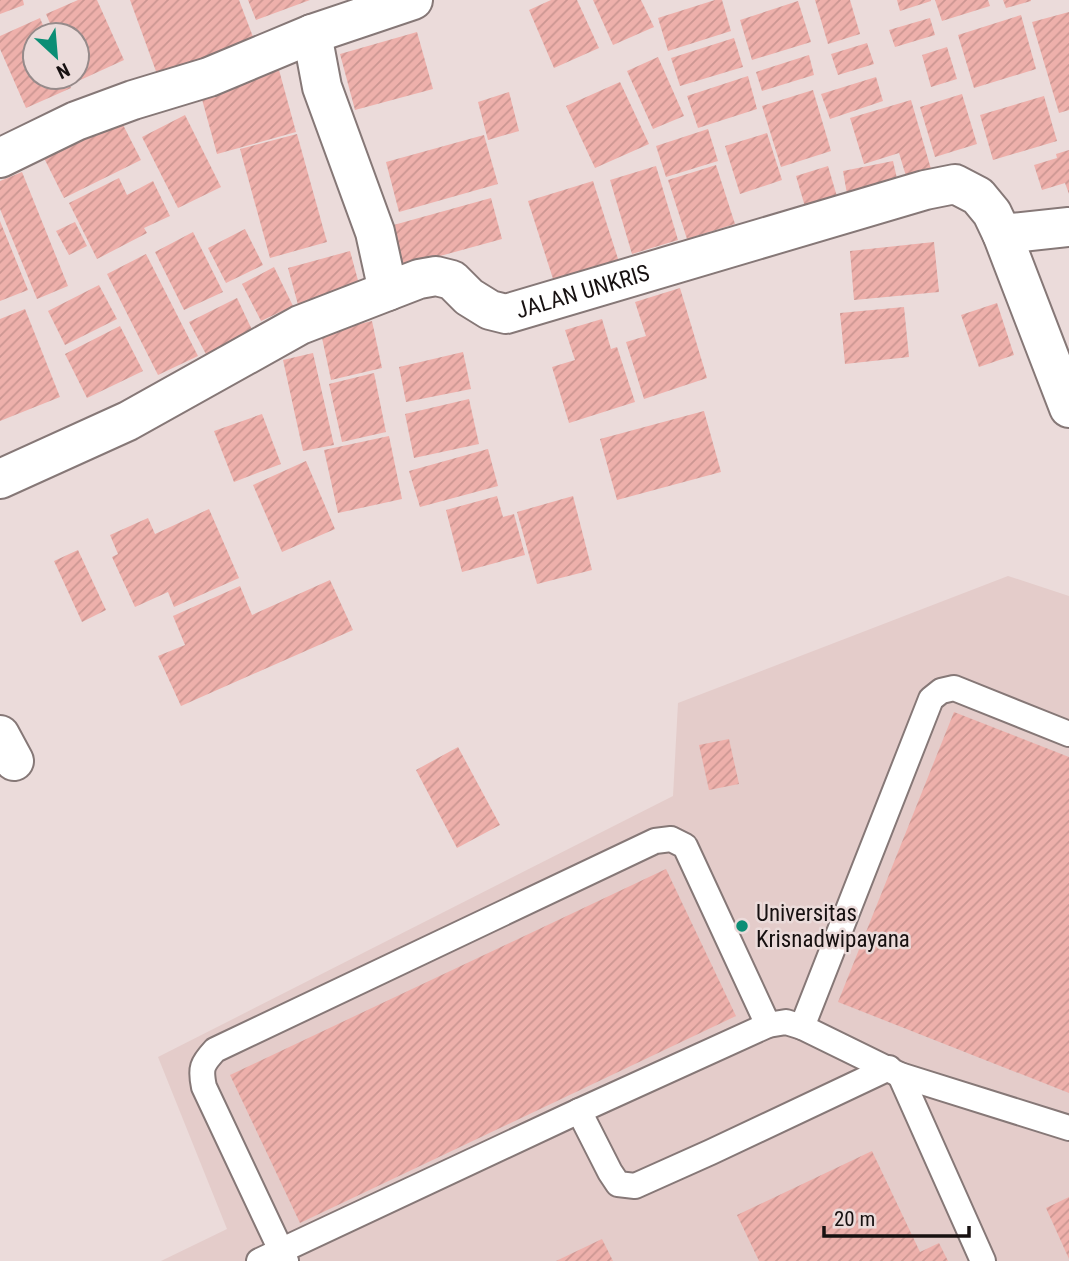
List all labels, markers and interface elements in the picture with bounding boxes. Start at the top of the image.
north arrow [21,21,91,91]
text: N [53,58,74,84]
street label: JALAN UNKRIS [513,259,653,324]
place label: Universitas Krisnadwipayana [756,900,910,953]
marker: Universitas Krisnadwipayana [734,918,750,934]
scale bar [824,1194,969,1238]
text: 20 m [834,1207,875,1231]

